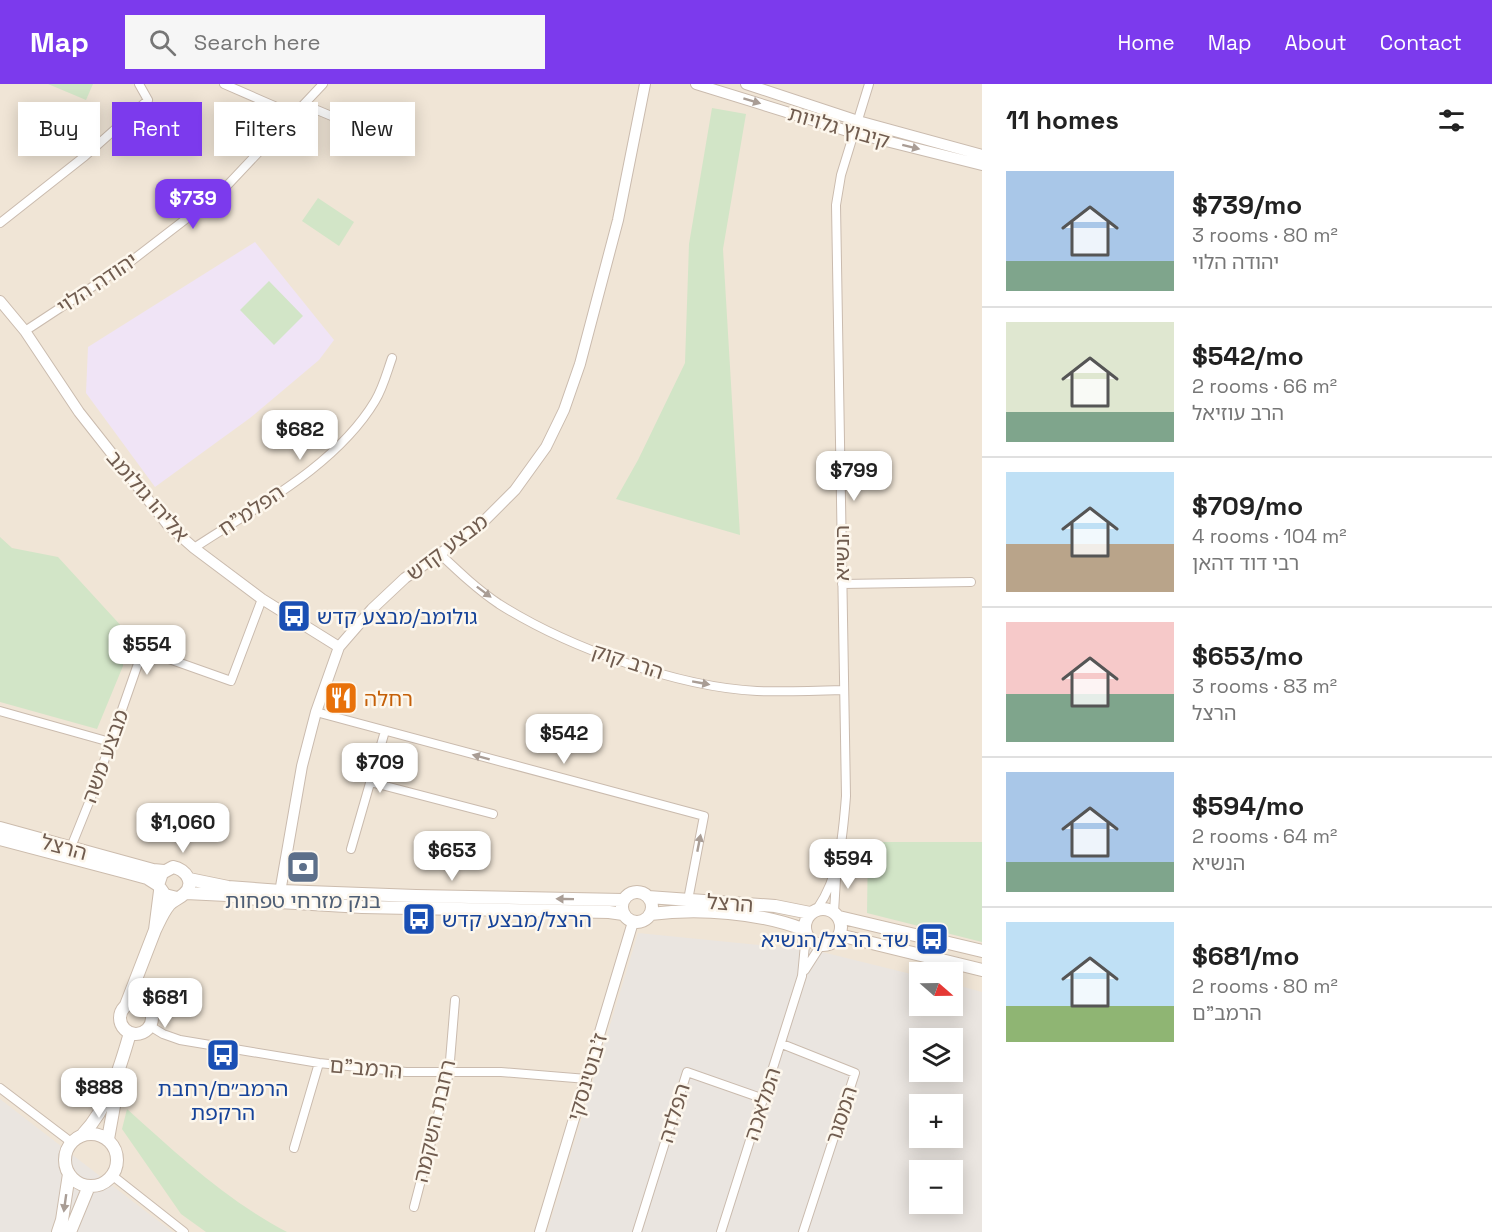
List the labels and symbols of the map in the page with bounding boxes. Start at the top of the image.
one-way arrow [743,97,761,106]
street label: קיבוץ גלויות [785,100,893,154]
one-way arrow [902,142,920,152]
pin: $739 [157,179,229,230]
street label: יהודה הלוי [52,246,142,320]
pin: $682 [264,410,336,461]
street label: אליהו גולומב [101,445,195,547]
pin: $799 [818,451,890,502]
street label: הפלמ"ח [213,478,289,542]
street label: מבצע קדש [401,507,493,586]
street label: הנשיא [828,525,855,581]
one-way arrow [476,586,491,598]
bus stop icon: גולומב/מבצע קדש [276,598,312,634]
place label: גולומב/מבצע קדש [317,603,478,630]
pin: $554 [111,625,183,676]
street label: הרב קוק [589,637,667,685]
one-way arrow [692,679,711,688]
restaurant icon: רחלה [323,680,359,716]
place label: רחלה [364,685,413,712]
street label: מבצע משה [76,705,134,807]
pin: $542 [528,714,600,765]
pin: $709 [344,743,416,794]
one-way arrow [472,751,490,761]
pin: $1,060 [134,803,232,854]
street label: הרצל [38,828,90,866]
pin: $653 [416,831,488,882]
one-way arrow [695,833,704,852]
pin: $594 [812,839,884,890]
bank icon: בנק מזרחי טפחות [285,849,321,885]
place label: בנק מזרחי טפחות [225,887,381,914]
street label: הרצל [706,888,754,918]
one-way arrow [555,895,574,904]
bus stop icon: הרצל/מבצע קדש [401,901,437,937]
place label: הרצל/מבצע קדש [442,906,592,933]
bus stop icon: שד. הרצל/הנשיא [914,921,950,957]
place label: שד. הרצל/הנשיא [761,926,909,953]
north arrow [909,962,963,1016]
pin: $681 [129,978,201,1029]
street label: ז'בוטינסקי [561,1030,613,1124]
bus stop icon: הרמב״ם/רחבת הרקפת [205,1037,241,1073]
street label: הרמב"ם [328,1051,404,1085]
street label: רחבת השקמה [407,1057,461,1185]
street label: המלאכה [738,1064,786,1144]
pin: $888 [63,1068,135,1119]
place label: הרמב״ם/רחבת הרקפת [158,1075,288,1126]
street label: הפלדה [652,1080,696,1146]
street label: המסגר [819,1083,863,1147]
one-way arrow [60,1194,69,1213]

